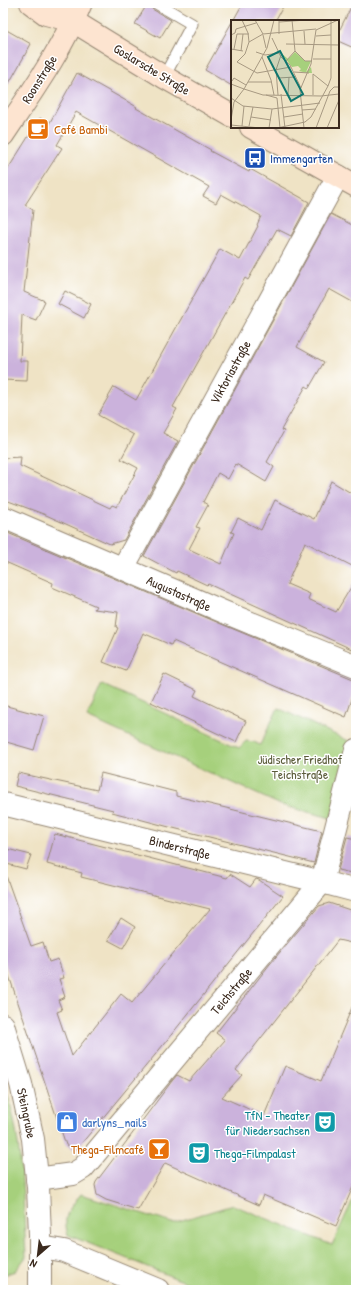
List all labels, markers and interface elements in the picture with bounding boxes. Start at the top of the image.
inset map [231,20,339,128]
street label: Goslarsche Straße [110,39,194,99]
street label: Roonstraße [17,51,61,107]
cafe icon: Café Bambi [25,116,51,142]
place label: Café Bambi [54,120,108,138]
bus stop icon: Immengarten [242,145,268,171]
place label: Immengarten [270,149,333,167]
street label: Viktoriastraße [205,337,255,407]
street label: Augustastraße [144,571,214,615]
park label: Jüdischer Friedhof Teichstraße [257,750,343,783]
street label: Binderstraße [148,831,212,863]
street label: Teichstraße [206,964,256,1018]
street label: Steingrube [13,1086,41,1140]
place label: TfN - Theater für Niedersachsen [225,1106,310,1139]
shop icon: darlyns_nails [54,1109,80,1135]
theatre icon: TfN - Theater für Niedersachsen [312,1109,338,1135]
place label: darlyns_nails [82,1113,147,1131]
bar icon: Thega-Filmcafé [146,1136,172,1162]
place label: Thega-Filmcafé [71,1140,144,1158]
theatre icon: Thega-Filmpalast [186,1140,212,1166]
place label: Thega-Filmpalast [214,1144,296,1162]
north arrow [18,1235,58,1275]
text: N [27,1256,39,1271]

